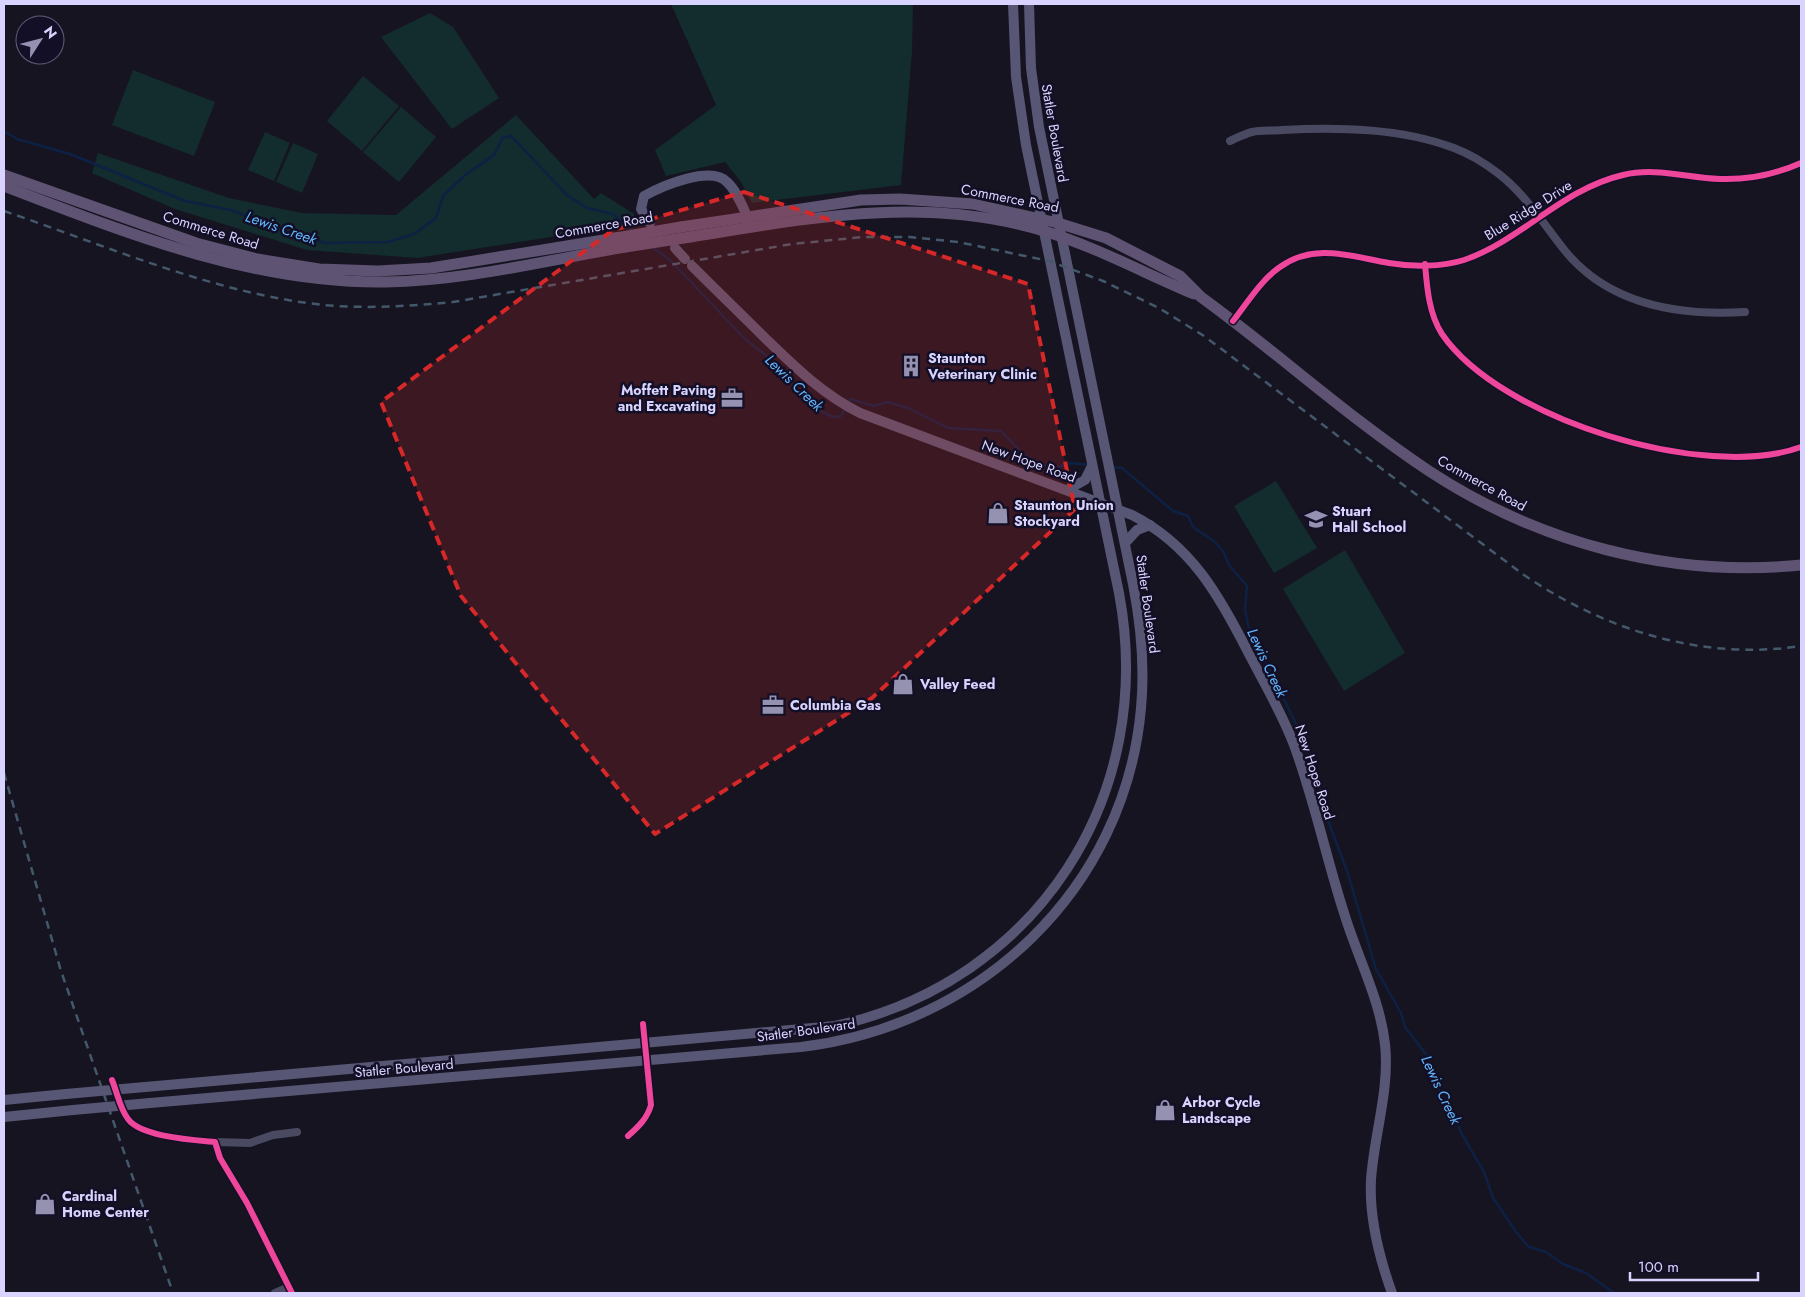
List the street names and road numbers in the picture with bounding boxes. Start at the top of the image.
street label: Statler Boulevard [1037,82,1073,184]
street label: Blue Ridge Drive [1480,175,1576,245]
street label: Commerce Road [959,179,1061,217]
street label: Commerce Road [161,206,261,254]
street label: Commerce Road [553,207,655,243]
street label: New Hope Road [979,435,1079,487]
street label: Commerce Road [1434,450,1530,516]
street label: Statler Boulevard [1131,553,1165,655]
street label: New Hope Road [1290,722,1340,822]
street label: Statler Boulevard [755,1013,857,1047]
street label: Statler Boulevard [354,1054,454,1082]

